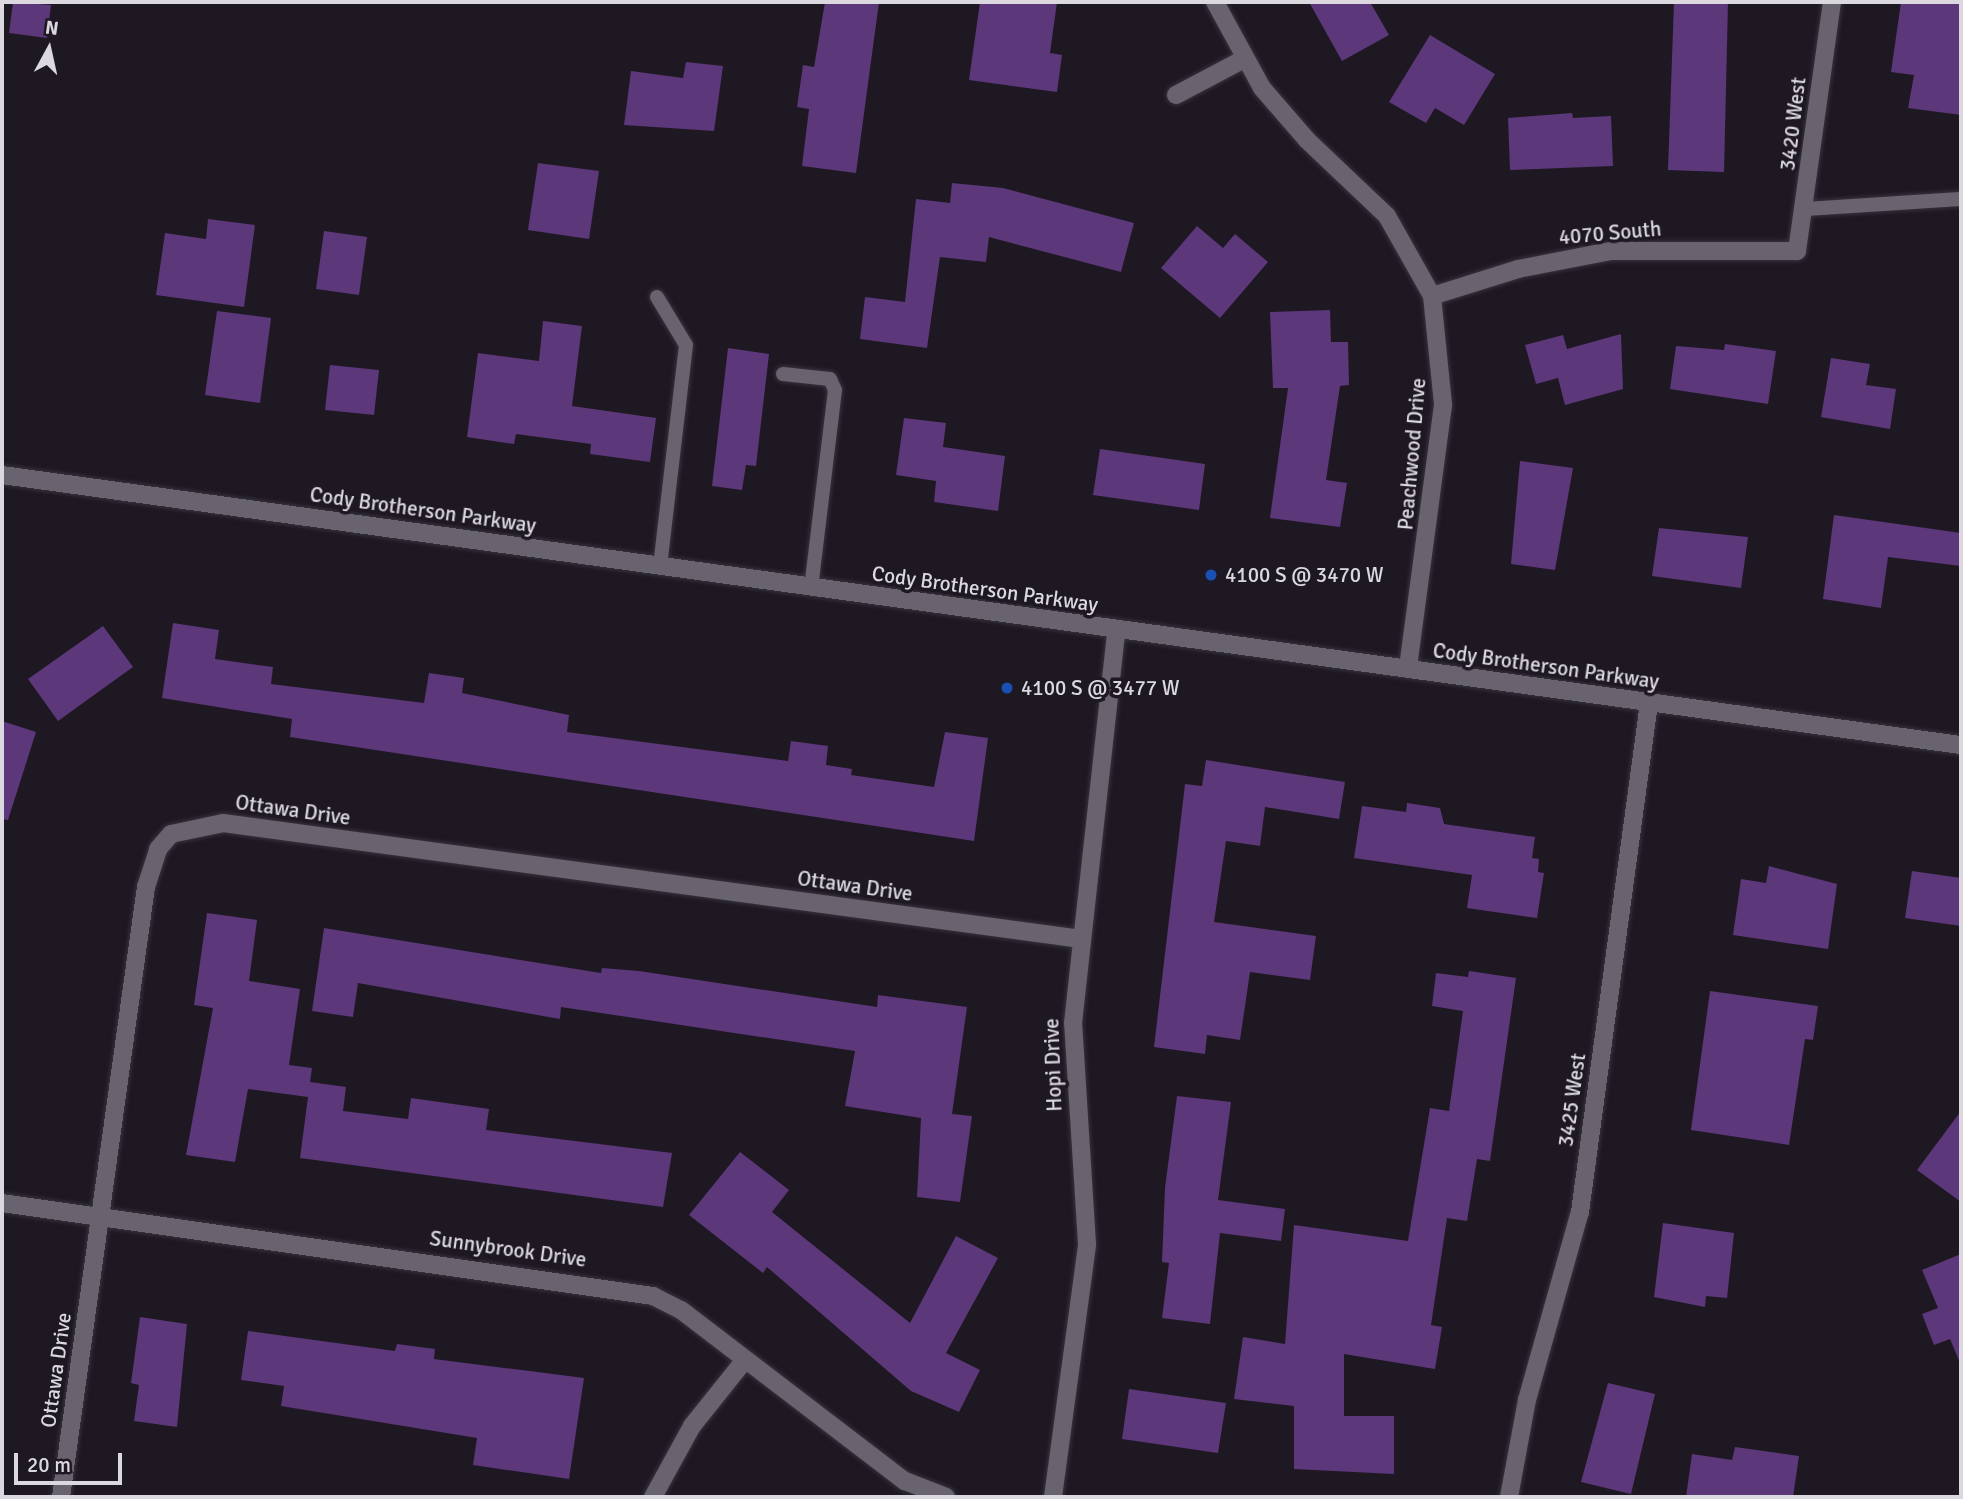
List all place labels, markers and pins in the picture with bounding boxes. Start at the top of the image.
place label: 4100 S @ 3470 W [1225,562,1384,588]
marker: 4100 S @ 3470 W [1203,567,1219,583]
place label: 4100 S @ 3477 W [1021,675,1180,701]
marker: 4100 S @ 3477 W [999,680,1015,696]

